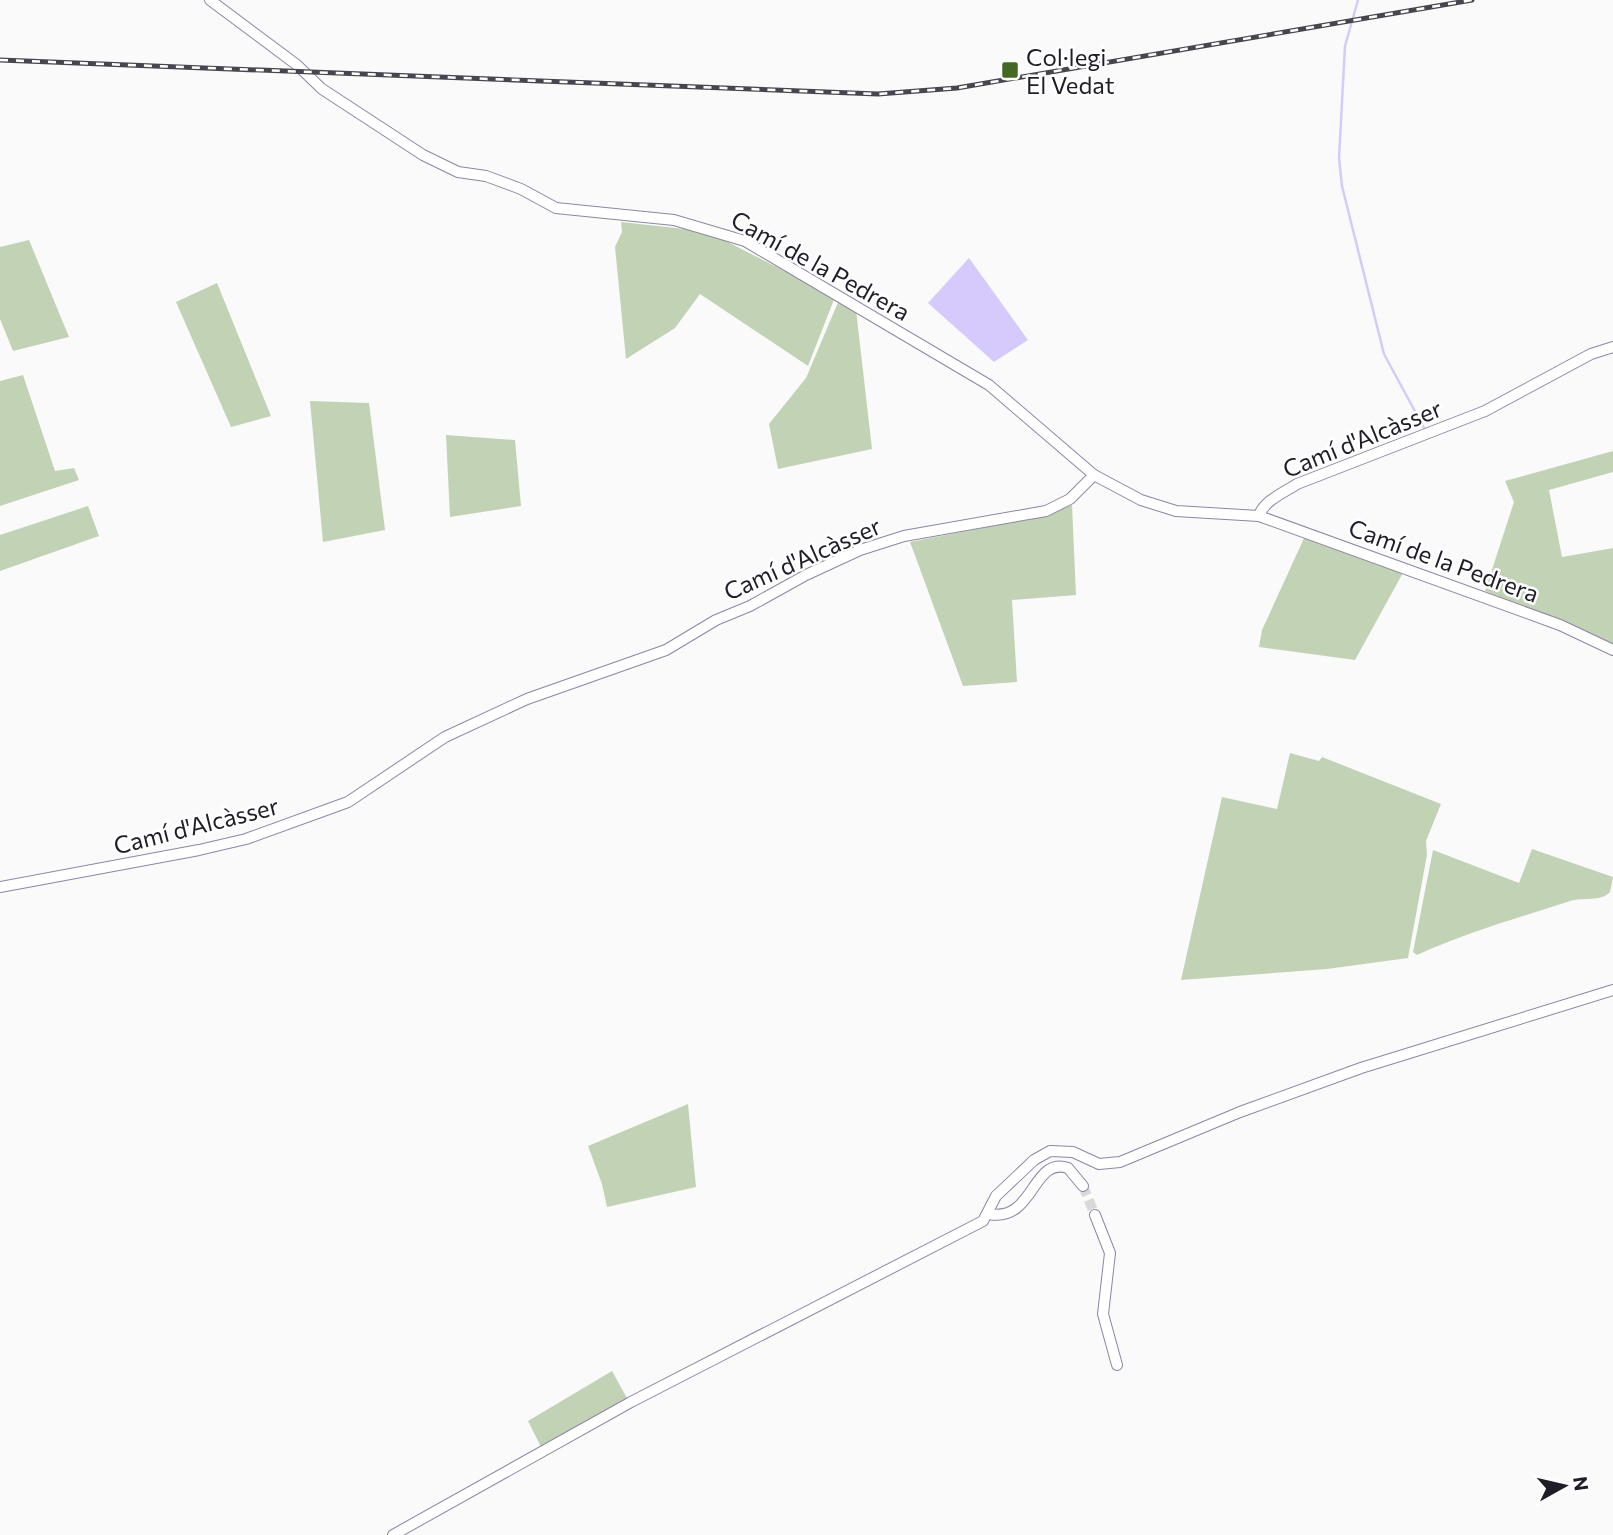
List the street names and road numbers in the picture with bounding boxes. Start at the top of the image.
street label: Camí de la Pedrera [727,204,915,326]
street label: Camí d'Alcàsser [1278,393,1446,483]
street label: Camí d'Alcàsser [719,510,886,606]
street label: Camí de la Pedrera [1345,512,1543,608]
street label: Camí d'Alcàsser [110,790,282,860]

